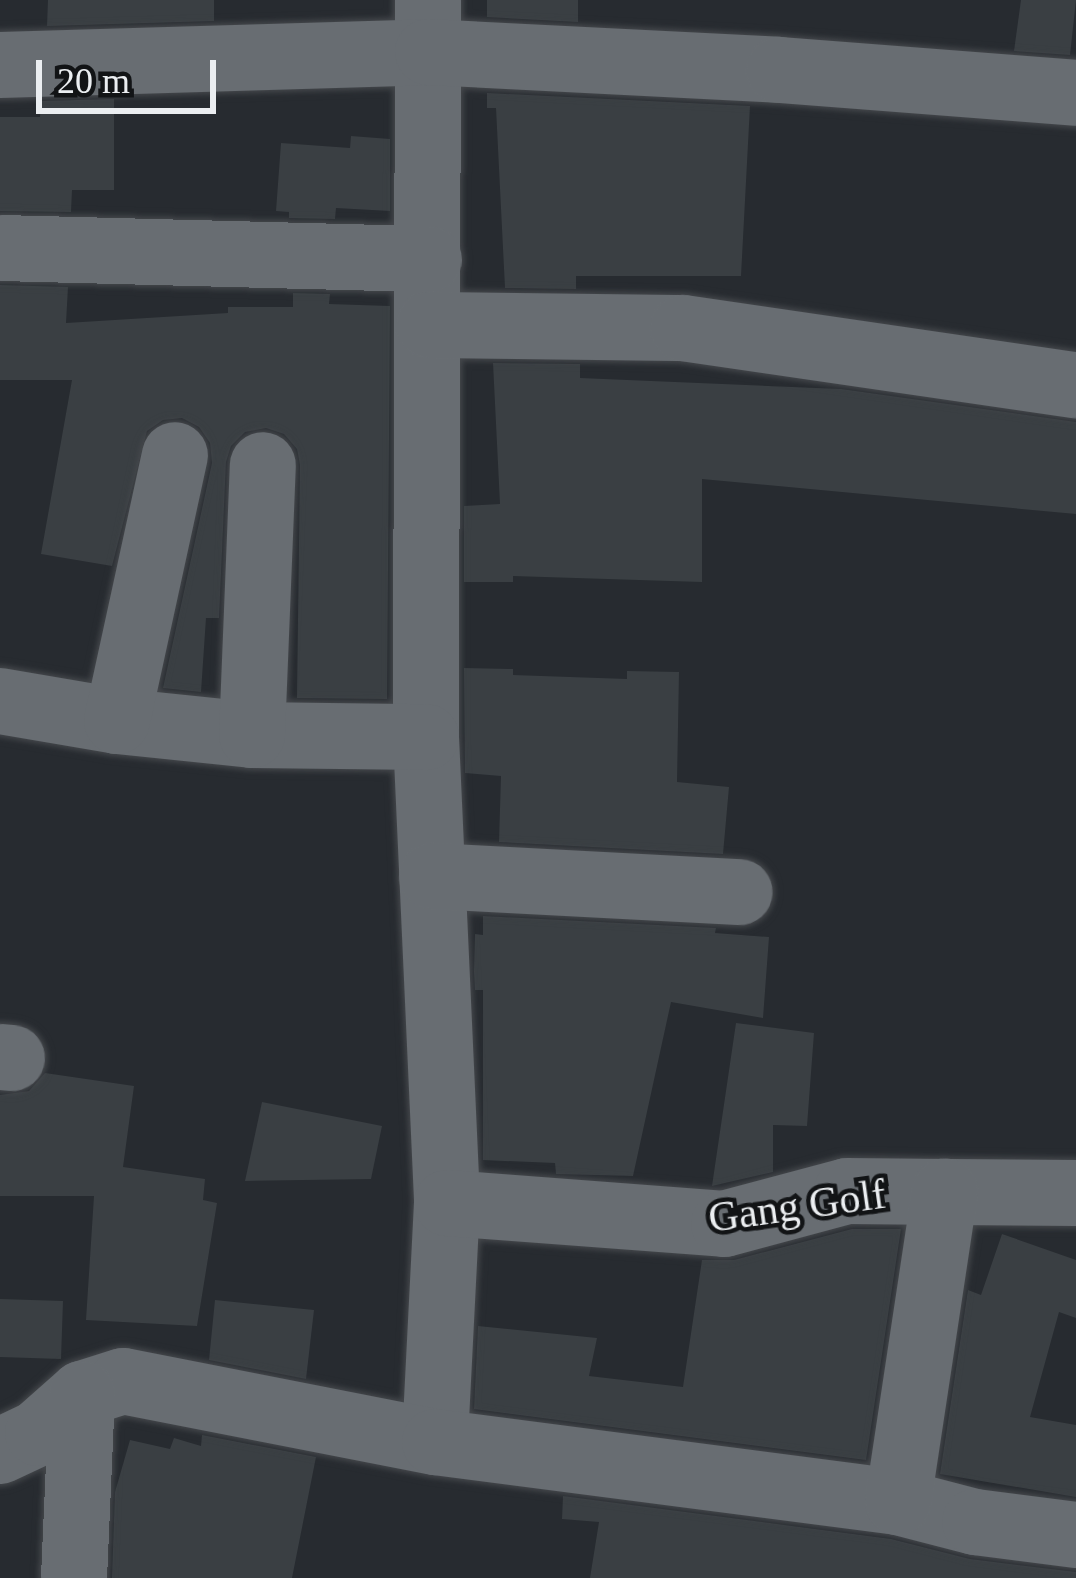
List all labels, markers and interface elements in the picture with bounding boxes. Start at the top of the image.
scale bar [42,36,222,110]
text: 20 m [57,61,130,101]
street label: Gang Golf [705,1169,889,1243]

